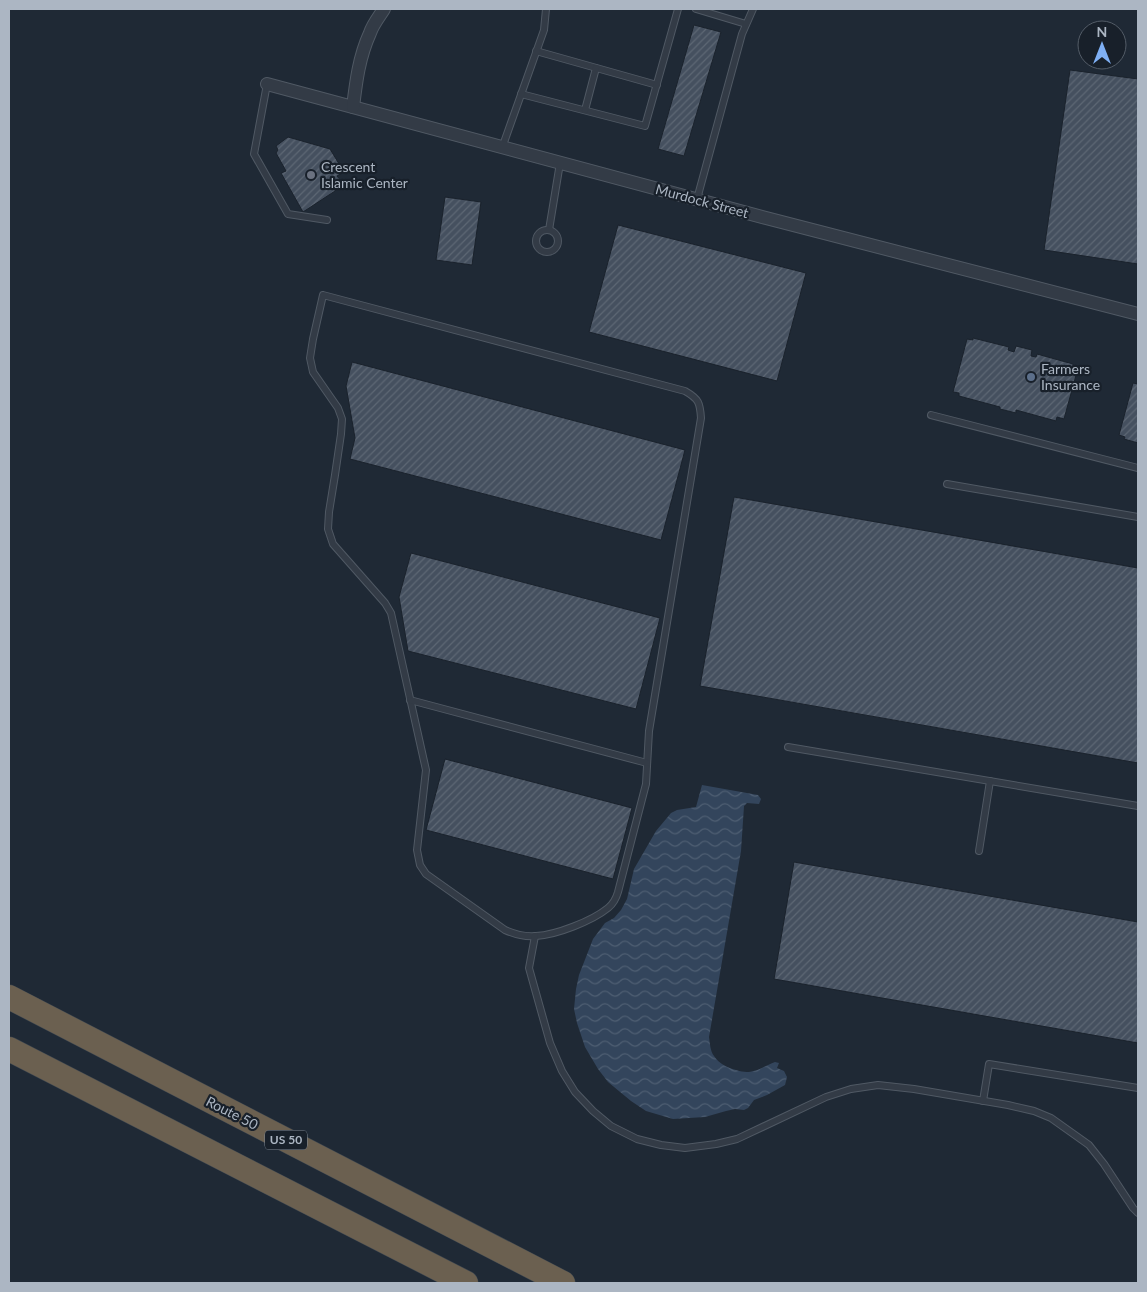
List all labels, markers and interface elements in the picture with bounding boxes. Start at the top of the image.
north arrow [1077,20,1127,70]
text: N [1097,23,1107,40]
place label: Crescent Islamic Center [321,158,408,191]
marker: Crescent Islamic Center [305,169,317,181]
street label: Murdock Street [654,180,750,221]
place label: Farmers Insurance [1041,360,1100,393]
marker: Farmers Insurance [1025,371,1037,383]
street label: Route 50 [203,1092,261,1133]
road number: US 50 [265,1130,307,1150]

